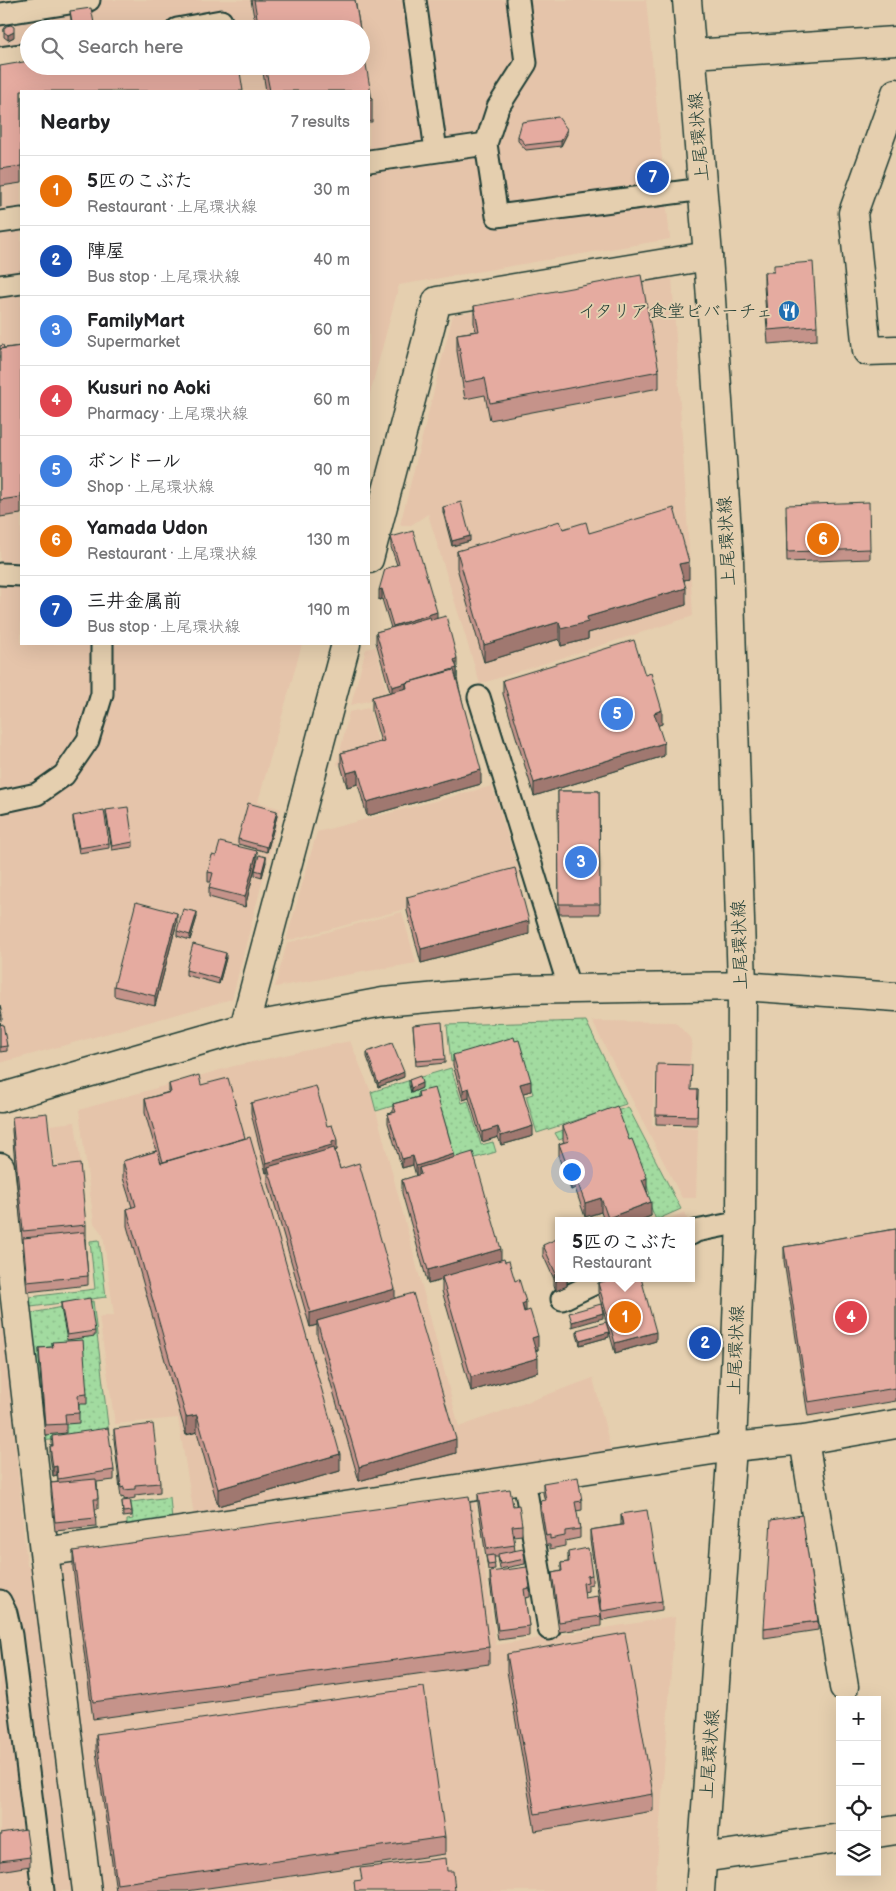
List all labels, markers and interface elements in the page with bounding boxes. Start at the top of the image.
search box [20,20,370,75]
icon: search [38,34,66,62]
text: Search here [78,36,183,59]
street label: 上尾環状線 [685,91,713,183]
text: Nearby [40,110,110,135]
text: 7 results [291,113,350,132]
pin: 7 [637,158,669,196]
text: 5匹のこぶた [87,170,193,193]
text: 1 [53,181,59,200]
text: 30 m [313,181,350,200]
text: Restaurant · 上尾環状線 [87,198,257,217]
text: 陣屋 [87,240,125,263]
text: 2 [51,251,61,270]
text: 40 m [313,251,350,270]
text: Bus stop · 上尾環状線 [87,268,240,287]
restaurant icon: イタリア食堂ビバーチェ [777,299,801,323]
place label: イタリア食堂ビバーチェ [578,301,773,322]
text: FamilyMart [87,310,185,333]
text: 3 [51,321,61,340]
text: 60 m [313,321,350,340]
text: Supermarket [87,333,180,352]
text: Kusuri no Aoki [87,377,211,400]
text: 4 [51,391,61,410]
text: 60 m [313,391,350,410]
text: Pharmacy · 上尾環状線 [87,405,248,424]
text: ボンドール [87,450,181,473]
text: 5 [51,461,61,480]
text: 90 m [314,461,350,480]
text: Shop · 上尾環状線 [87,478,214,497]
street label: 上尾環状線 [714,496,740,586]
text: Yamada Udon [87,517,208,540]
pin: 6 [807,520,839,558]
text: 6 [51,531,61,550]
text: 130 m [307,531,350,550]
text: Restaurant · 上尾環状線 [87,545,257,564]
text: 三井金属前 [87,590,182,613]
text: 7 [52,601,60,620]
text: 190 m [308,601,350,620]
text: Bus stop · 上尾環状線 [87,618,240,637]
pin: 5 [601,695,633,733]
pin: 3 [565,843,597,881]
street label: 上尾環状線 [728,900,752,990]
your location [559,1159,585,1185]
popup [555,1217,695,1282]
text: 5匹のこぶた [572,1231,678,1254]
text: Restaurant [572,1254,652,1273]
pin: 1 [609,1298,641,1336]
pin: 4 [835,1298,867,1336]
street label: 上尾環状線 [724,1305,748,1395]
pin: 2 [689,1324,721,1362]
map controls [836,1696,881,1876]
button: + [836,1696,881,1741]
street label: 上尾環状線 [696,1708,724,1800]
button: − [836,1741,881,1786]
button: locate [836,1786,881,1831]
button: layers [836,1831,881,1876]

